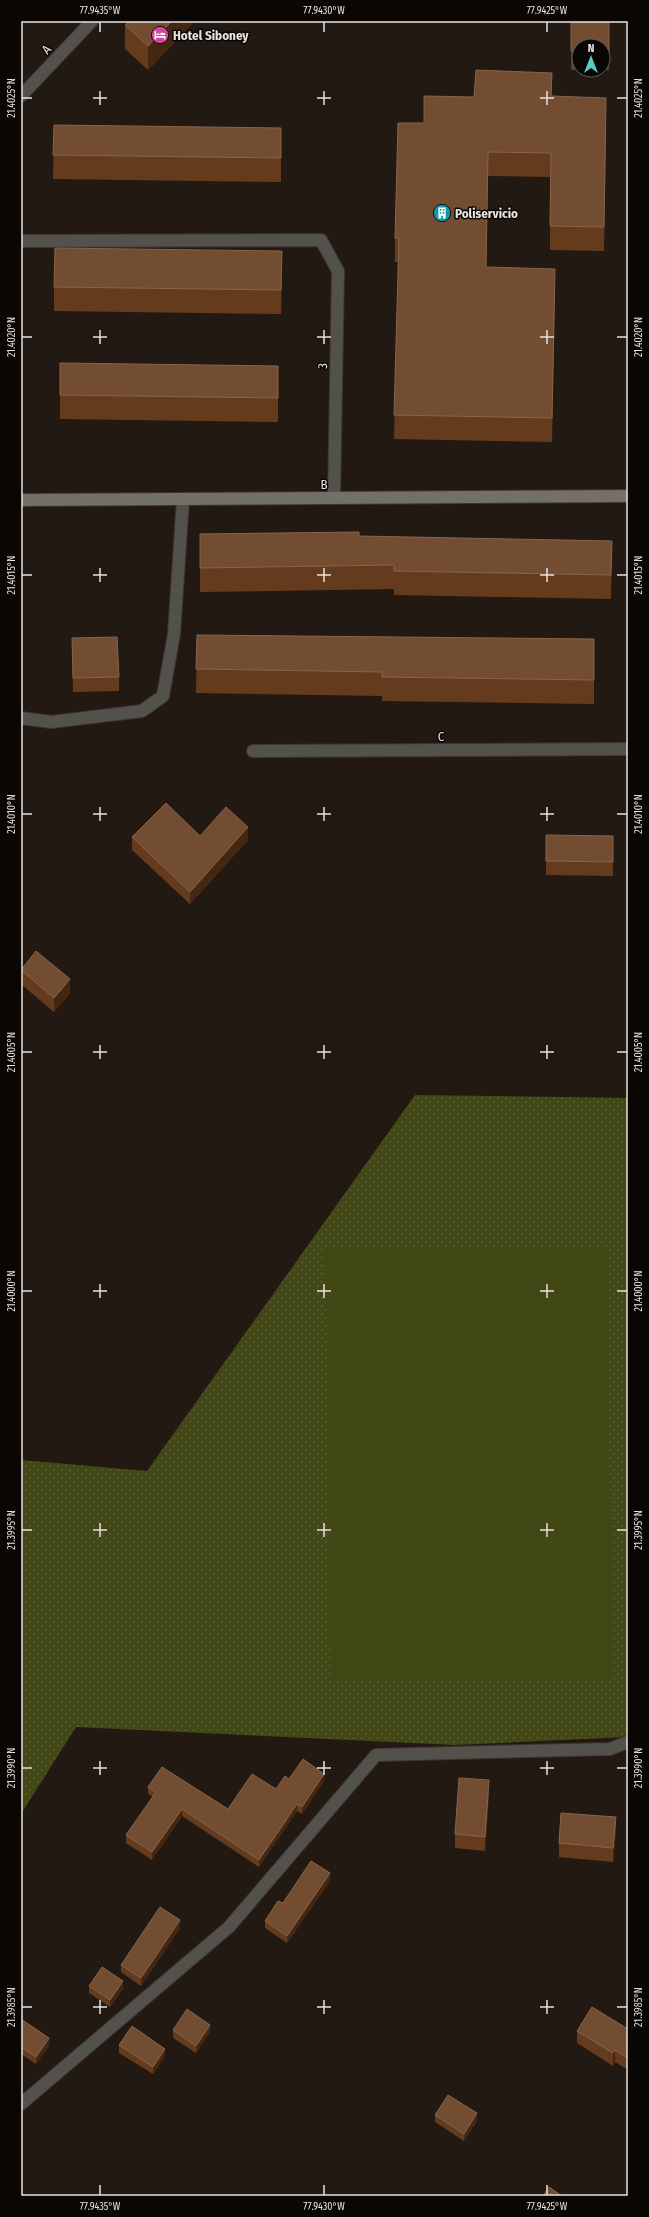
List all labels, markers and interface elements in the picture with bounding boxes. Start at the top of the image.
text: 77.9435°W [80,5,121,17]
text: 77.9430°W [303,5,345,17]
text: 77.9425°W [527,5,568,17]
hotel icon: Hotel Siboney [150,25,170,45]
place label: Hotel Siboney [173,28,249,43]
north arrow [571,38,611,78]
street label: A [39,42,54,57]
text: N [588,42,594,55]
text: 21.4025°N [6,78,18,118]
text: 21.4025°N [633,78,645,118]
building icon: Poliservicio [432,203,452,223]
place label: Poliservicio [455,206,518,221]
text: 21.4020°N [6,317,18,357]
text: 21.4020°N [633,317,645,357]
street label: 3 [315,363,330,369]
street label: B [320,477,328,492]
text: 21.4015°N [6,556,18,594]
text: 21.4015°N [633,556,645,594]
street label: C [438,729,445,744]
text: 21.4010°N [6,794,18,834]
text: 21.4010°N [633,794,645,834]
text: 21.4005°N [6,1032,18,1072]
text: 21.4005°N [633,1032,645,1072]
text: 21.4000°N [6,1270,18,1312]
text: 21.4000°N [633,1270,645,1312]
text: 21.3995°N [6,1510,18,1550]
text: 21.3995°N [633,1510,645,1550]
text: 21.3990°N [6,1748,18,1788]
text: 21.3990°N [633,1748,645,1788]
text: 21.3985°N [6,1987,18,2027]
text: 21.3985°N [633,1987,645,2027]
text: 77.9435°W [80,2201,121,2213]
text: 77.9430°W [303,2201,345,2213]
text: 77.9425°W [527,2201,568,2213]

